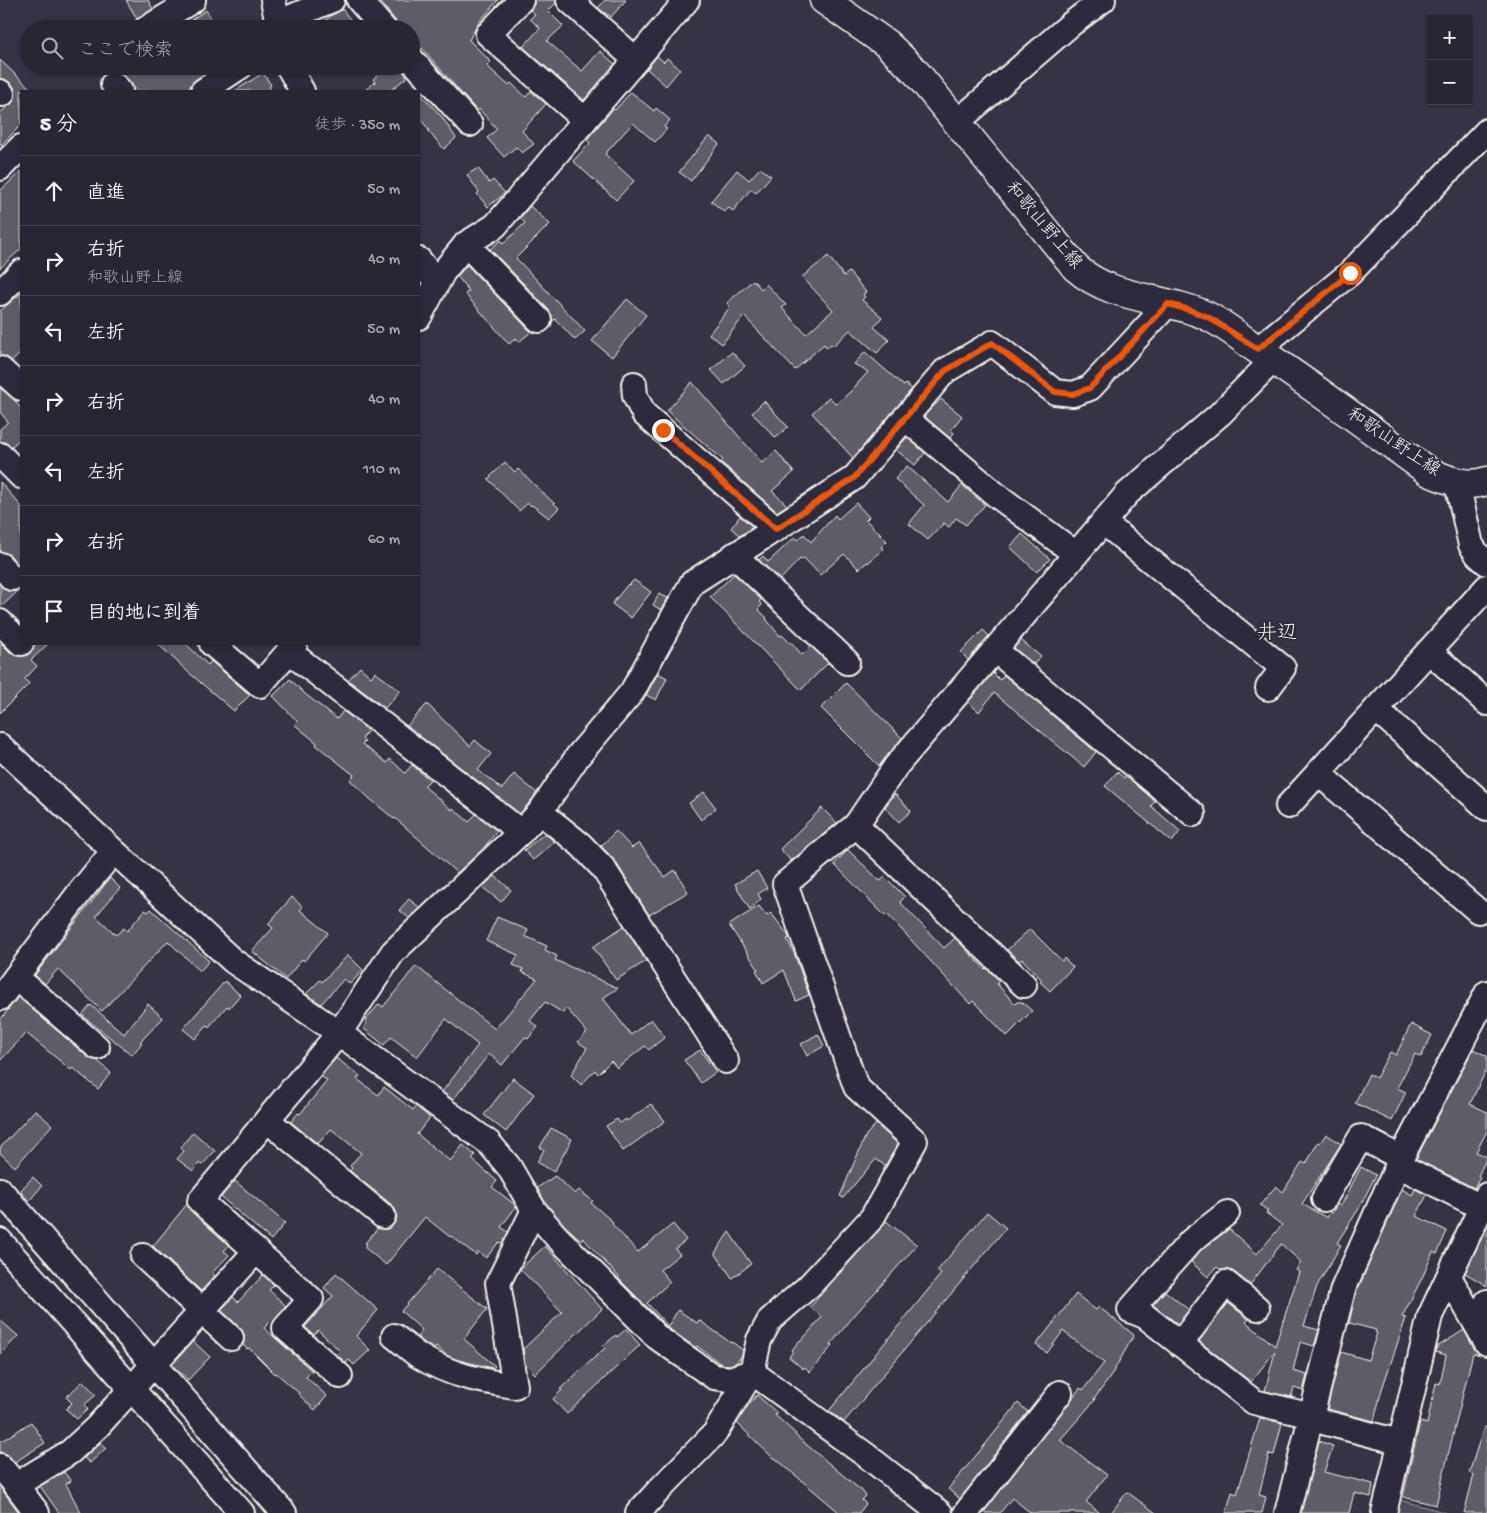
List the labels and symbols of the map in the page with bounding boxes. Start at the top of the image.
street label: 和歌山野上線 [1000,177,1087,274]
route start [1339,262,1362,285]
street label: 和歌山野上線 [1342,403,1444,482]
route end [652,419,675,442]
district label: 井辺 [1257,621,1297,646]

